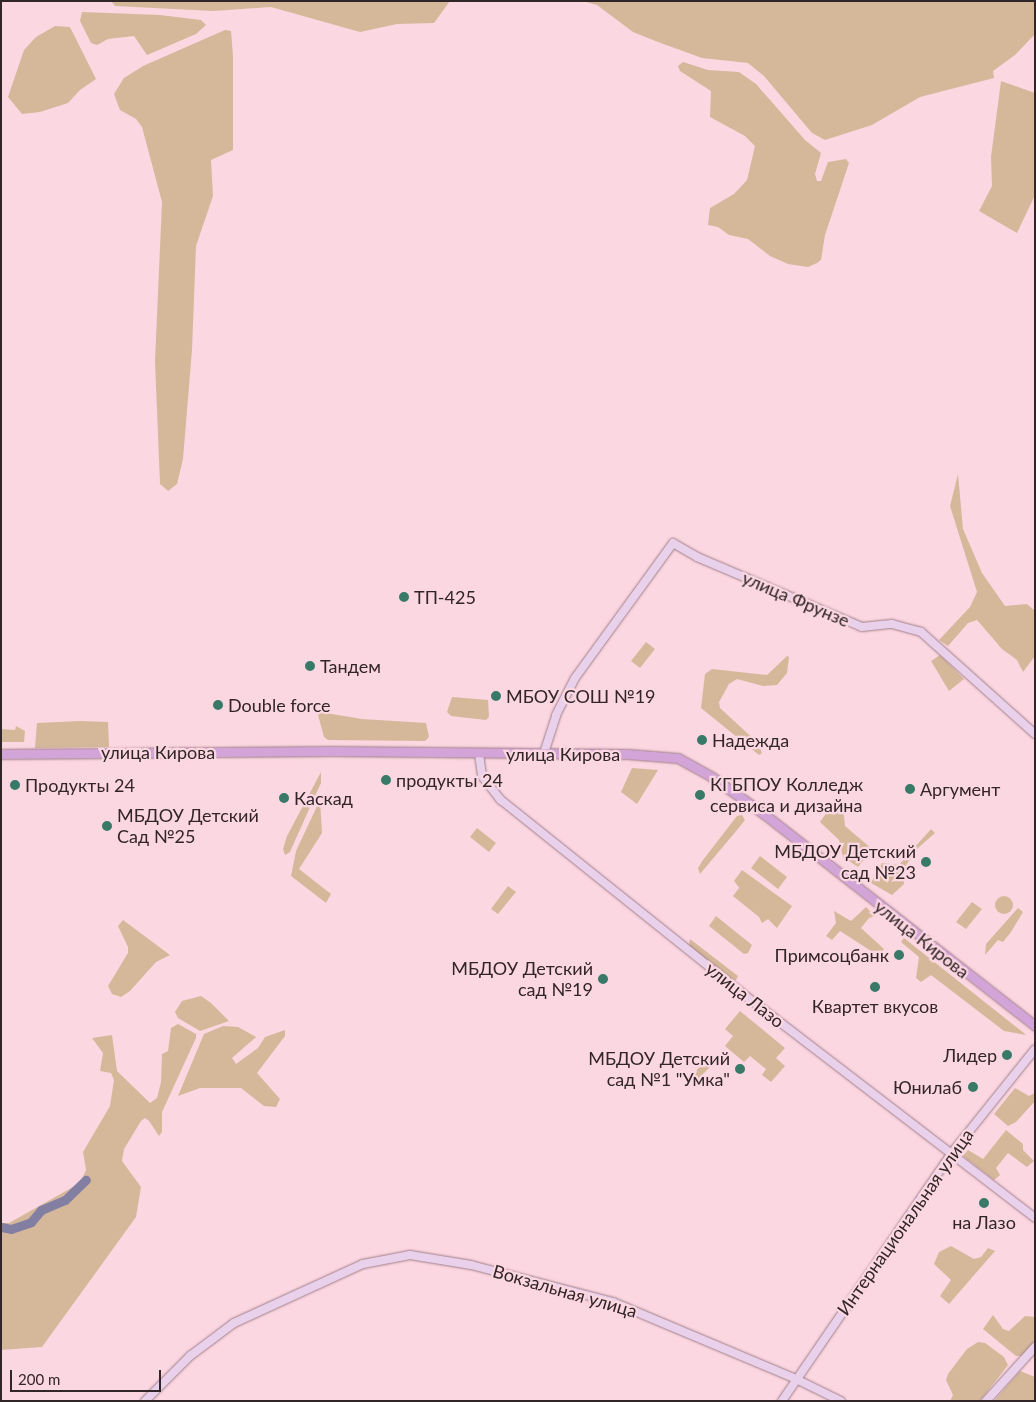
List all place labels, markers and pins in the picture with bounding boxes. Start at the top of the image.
place label: ТП-425 [414,586,476,608]
marker: ТП-425 [398,591,410,603]
place label: Тандем [320,655,381,677]
marker: Тандем [304,660,316,672]
place label: МБОУ СОШ №19 [506,685,656,707]
marker: МБОУ СОШ №19 [490,690,502,702]
place label: Double force [228,694,331,716]
marker: Double force [212,699,224,711]
place label: Надежда [712,729,789,751]
marker: Надежда [696,734,708,746]
place label: продукты 24 [396,769,503,791]
place label: Продукты 24 [25,774,135,796]
marker: продукты 24 [380,774,392,786]
place label: КГБПОУ Колледж сервиса и дизайна [710,774,863,816]
place label: Аргумент [920,778,1000,800]
marker: Продукты 24 [9,779,21,791]
marker: Аргумент [904,783,916,795]
place label: Каскад [294,787,353,809]
marker: КГБПОУ Колледж сервиса и дизайна [694,789,706,801]
marker: Каскад [278,792,290,804]
place label: МБДОУ Детский Сад №25 [117,805,259,848]
marker: МБДОУ Детский Сад №25 [101,820,113,832]
place label: МБДОУ Детский сад №23 [774,841,916,884]
marker: МБДОУ Детский сад №23 [920,856,932,868]
place label: Примсоцбанк [775,944,889,966]
marker: Примсоцбанк [893,949,905,961]
place label: МБДОУ Детский сад №19 [451,958,593,1001]
marker: МБДОУ Детский сад №19 [597,973,609,985]
marker: Квартет вкусов [869,981,881,993]
place label: Квартет вкусов [812,995,938,1017]
place label: Лидер [943,1044,997,1066]
place label: МБДОУ Детский сад №1 "Умка" [588,1048,730,1090]
marker: Лидер [1001,1049,1013,1061]
marker: МБДОУ Детский сад №1 "Умка" [734,1063,746,1075]
place label: Юнилаб [893,1076,962,1098]
marker: Юнилаб [966,1080,980,1094]
marker: на Лазо [978,1197,990,1209]
place label: на Лазо [952,1211,1016,1233]

